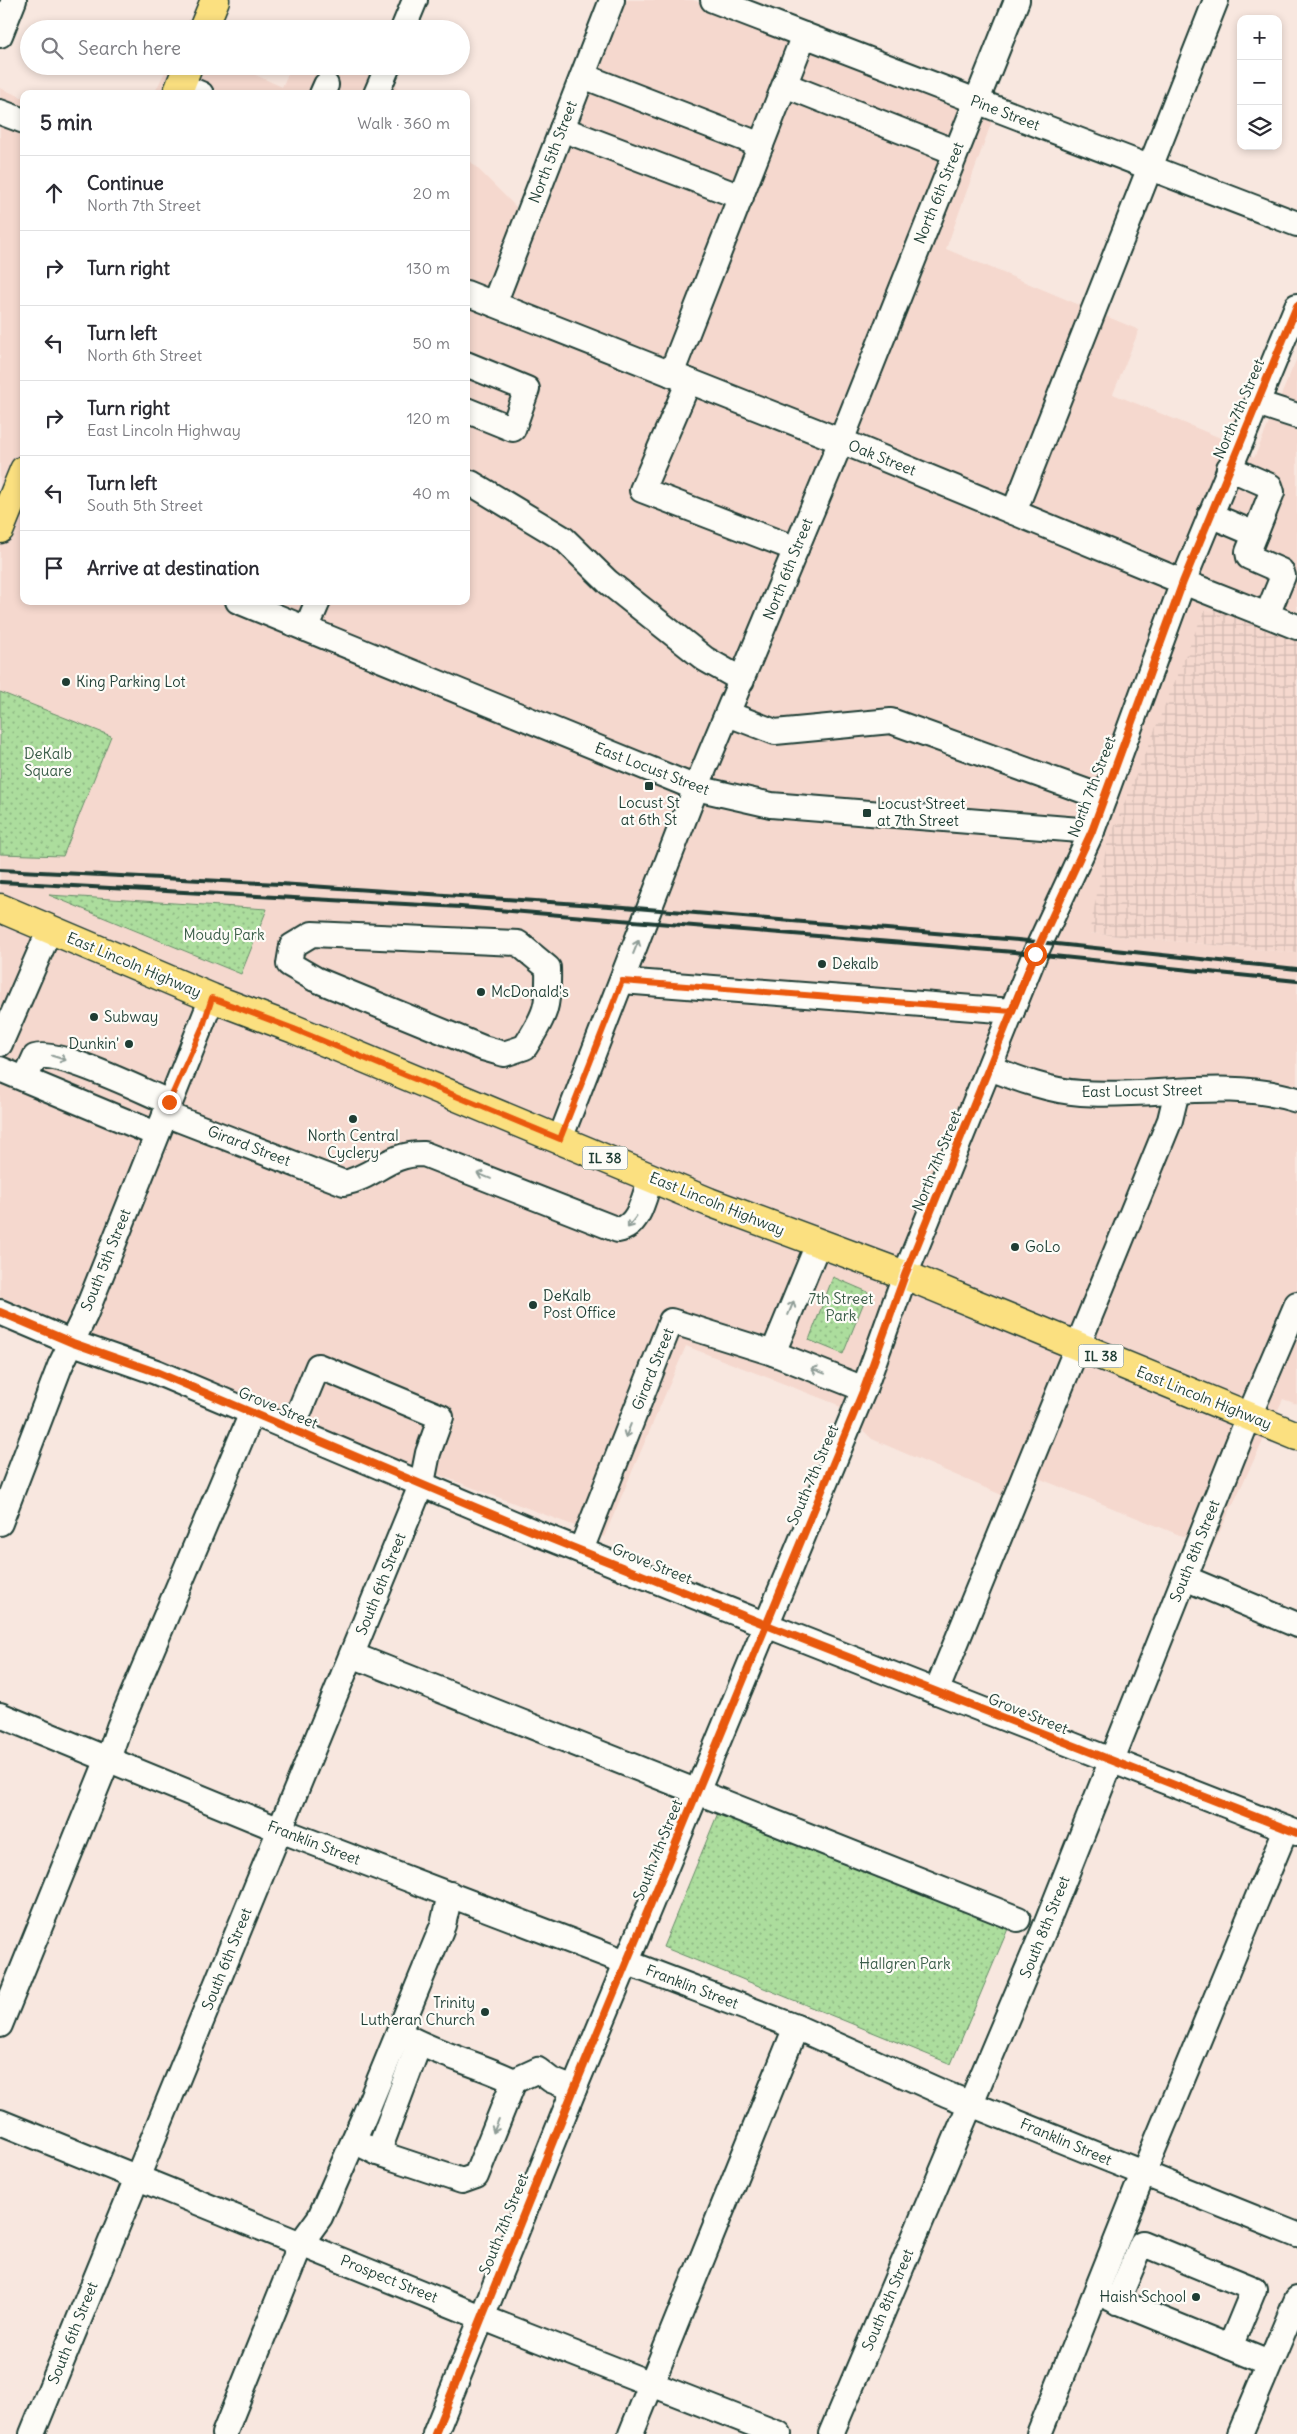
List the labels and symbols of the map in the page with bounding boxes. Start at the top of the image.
street label: Pine Street [968,91,1043,134]
street label: North 5th Street [524,98,581,206]
street label: North 6th Street [909,139,968,246]
street label: North 7th Street [1209,356,1268,462]
street label: Oak Street [846,435,919,480]
street label: North 6th Street [758,515,817,622]
place label: King Parking Lot [76,672,186,691]
marker: King Parking Lot [60,676,72,688]
street label: North 7th Street [1064,734,1120,840]
street label: East Locust Street [592,738,712,799]
park label: DeKalb Square [24,744,72,780]
marker: Locust St at 6th St [643,780,655,792]
place label: Locust St at 6th St [618,793,680,829]
place label: Locust Street at 7th Street [877,794,965,830]
marker: Locust Street at 7th Street [861,807,873,819]
park label: Moudy Park [183,925,265,944]
street label: East Lincoln Highway [64,928,204,1001]
one-way arrow [632,940,641,955]
route start [1024,943,1047,966]
place label: Dekalb [832,954,878,973]
marker: Dekalb [816,958,828,970]
place label: McDonald's [491,982,569,1001]
marker: McDonald's [475,986,487,998]
place label: Subway [104,1007,158,1026]
marker: Subway [88,1011,100,1023]
place label: Dunkin' [69,1034,119,1053]
marker: Dunkin' [123,1038,135,1050]
one-way arrow [51,1053,67,1063]
street label: East Locust Street [1081,1080,1203,1101]
route end [158,1091,181,1114]
street label: North 7th Street [908,1108,965,1214]
marker: North Central Cyclery [347,1113,359,1125]
street label: Girard Street [205,1121,293,1170]
place label: North Central Cyclery [307,1126,399,1162]
road number: IL 38 [582,1146,628,1170]
street label: East Lincoln Highway [647,1168,788,1239]
one-way arrow [477,1171,492,1180]
street label: South 5th Street [76,1206,135,1314]
one-way arrow [627,1215,637,1229]
place label: GoLo [1025,1237,1061,1256]
marker: GoLo [1009,1241,1021,1253]
place label: DeKalb Post Office [543,1286,616,1322]
park label: 7th Street Park [809,1289,873,1325]
marker: DeKalb Post Office [527,1299,539,1311]
one-way arrow [787,1301,797,1316]
street label: Girard Street [627,1325,678,1413]
road number: IL 38 [1078,1344,1124,1368]
street label: East Lincoln Highway [1134,1362,1275,1433]
one-way arrow [811,1366,826,1375]
street label: Grove Street [236,1382,321,1433]
street label: South 7th Street [783,1422,842,1528]
one-way arrow [622,1424,631,1439]
street label: South 8th Street [1165,1497,1224,1605]
street label: South 6th Street [351,1530,410,1638]
street label: Grove Street [610,1539,695,1588]
street label: Grove Street [986,1689,1071,1738]
street label: South 7th Street [629,1796,686,1903]
street label: Franklin Street [265,1816,363,1869]
street label: South 8th Street [1015,1873,1074,1981]
street label: South 6th Street [197,1905,256,2013]
park label: Hallgren Park [859,1954,951,1973]
street label: Franklin Street [643,1960,741,2013]
place label: Trinity Lutheran Church [360,1993,475,2029]
marker: Trinity Lutheran Church [479,2006,491,2018]
street label: Franklin Street [1018,2114,1115,2169]
one-way arrow [491,2118,500,2133]
street label: South 7th Street [475,2170,532,2277]
street label: South 8th Street [858,2246,918,2354]
street label: Prospect Street [338,2250,441,2307]
street label: South 6th Street [43,2279,102,2387]
place label: Haish School [1099,2287,1186,2306]
marker: Haish School [1190,2291,1202,2303]

